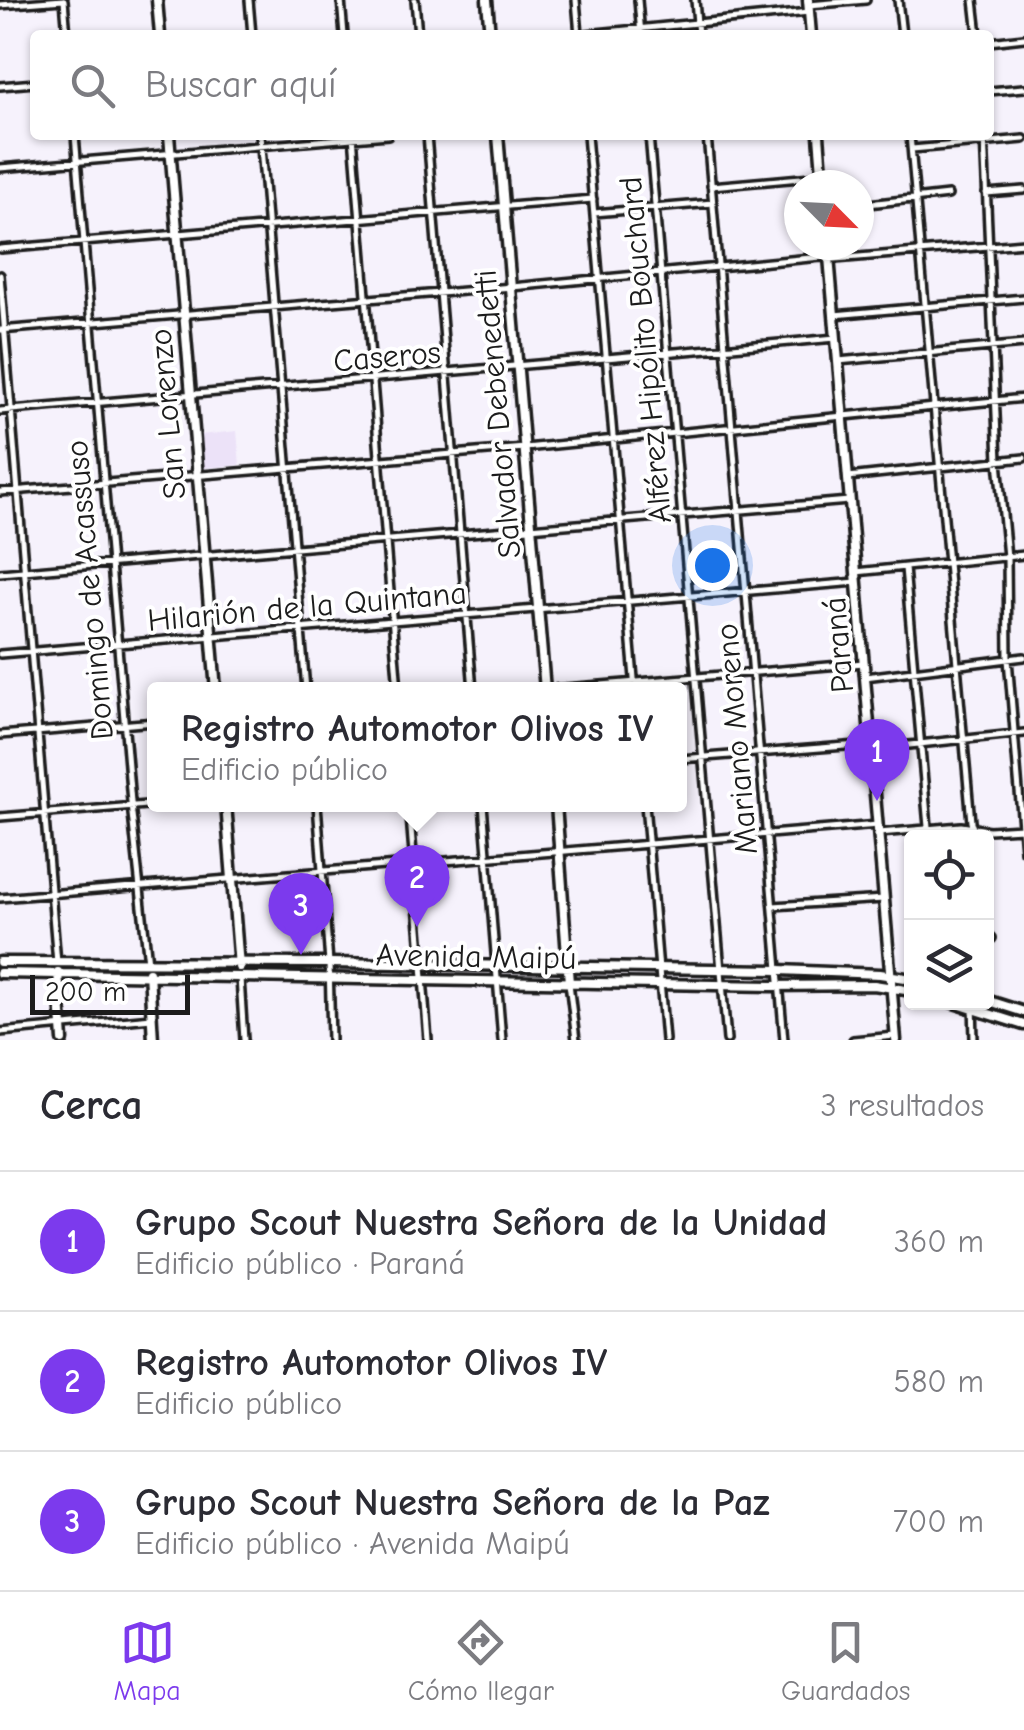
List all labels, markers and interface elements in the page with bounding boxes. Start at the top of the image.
search box [30,30,994,140]
icon: search [65,58,120,113]
text: Buscar aquí [145,63,337,107]
north arrow [784,170,874,260]
street label: Alférez Hipólito Bouchard [612,175,679,525]
street label: Salvador Debenedetti [466,268,529,560]
street label: San Lorenzo [142,327,193,501]
street label: Caseros [332,333,442,380]
street label: Domingo de Acassuso [58,439,121,741]
your location [687,540,738,591]
street label: Hilarión de la Quintana [146,574,468,639]
street label: Paraná [816,596,861,694]
street label: Mariano Moreno [708,622,765,856]
popup [147,682,687,812]
text: Registro Automotor Olivos IV [181,707,653,751]
pin: 1 [844,718,910,801]
text: Edificio público [181,751,388,788]
map controls [904,830,994,1010]
button: locate [904,830,994,920]
pin: 2 [384,844,450,927]
pin: 3 [268,872,334,955]
button: layers [904,920,994,1010]
street label: Avenida Maipú [375,936,577,977]
scale bar [30,970,190,1014]
text: 200 m [45,976,126,1008]
text: Cerca [40,1081,143,1130]
text: 3 resultados [821,1087,984,1124]
text: Grupo Scout Nuestra Señora de la Unidad [135,1201,827,1245]
text: 1 [66,1223,79,1260]
text: 360 m [894,1223,984,1260]
text: Edificio público · Paraná [135,1245,465,1282]
text: Registro Automotor Olivos IV [135,1341,607,1385]
text: 2 [65,1363,80,1400]
text: 580 m [894,1363,984,1400]
text: Edificio público [135,1385,342,1422]
text: Grupo Scout Nuestra Señora de la Paz [135,1481,770,1525]
text: 3 [65,1503,80,1540]
text: 700 m [893,1503,984,1540]
text: Edificio público · Avenida Maipú [135,1525,570,1562]
tab: Mapa [114,1615,181,1707]
tab: Cómo llegar [408,1615,554,1707]
tab: Guardados [781,1615,910,1707]

